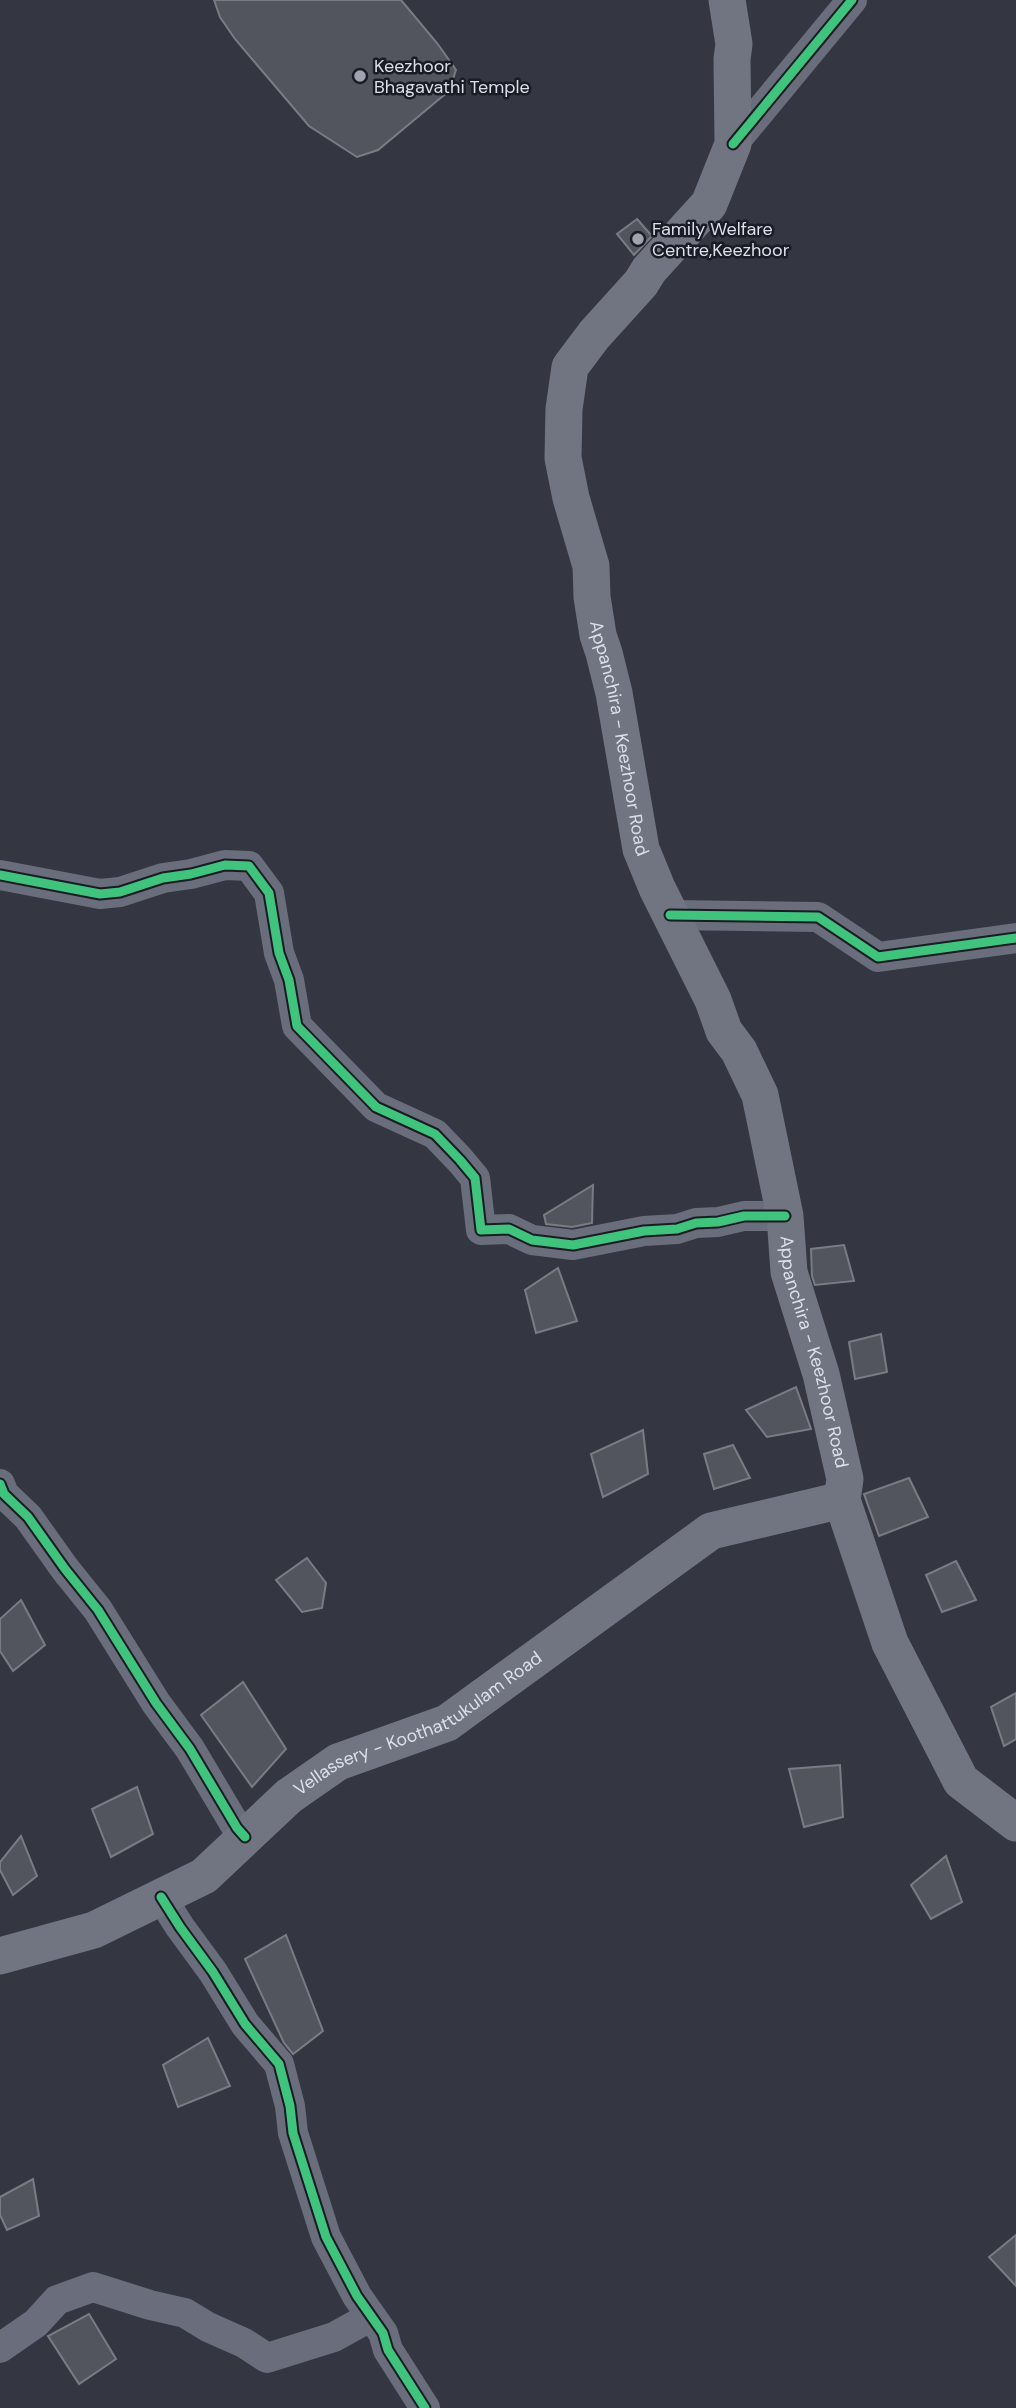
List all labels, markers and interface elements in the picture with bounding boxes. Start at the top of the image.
place label: Keezhoor Bhagavathi Temple [374,54,530,99]
marker: Keezhoor Bhagavathi Temple [352,68,368,84]
place label: Family Welfare Centre,Keezhoor [652,217,790,262]
marker: Family Welfare Centre,Keezhoor [630,231,646,247]
street label: Appanchira - Keezhoor Road [584,619,655,860]
street label: Appanchira - Keezhoor Road [774,1235,854,1470]
street label: Vellassery - Koothattukulam Road [289,1646,547,1801]

